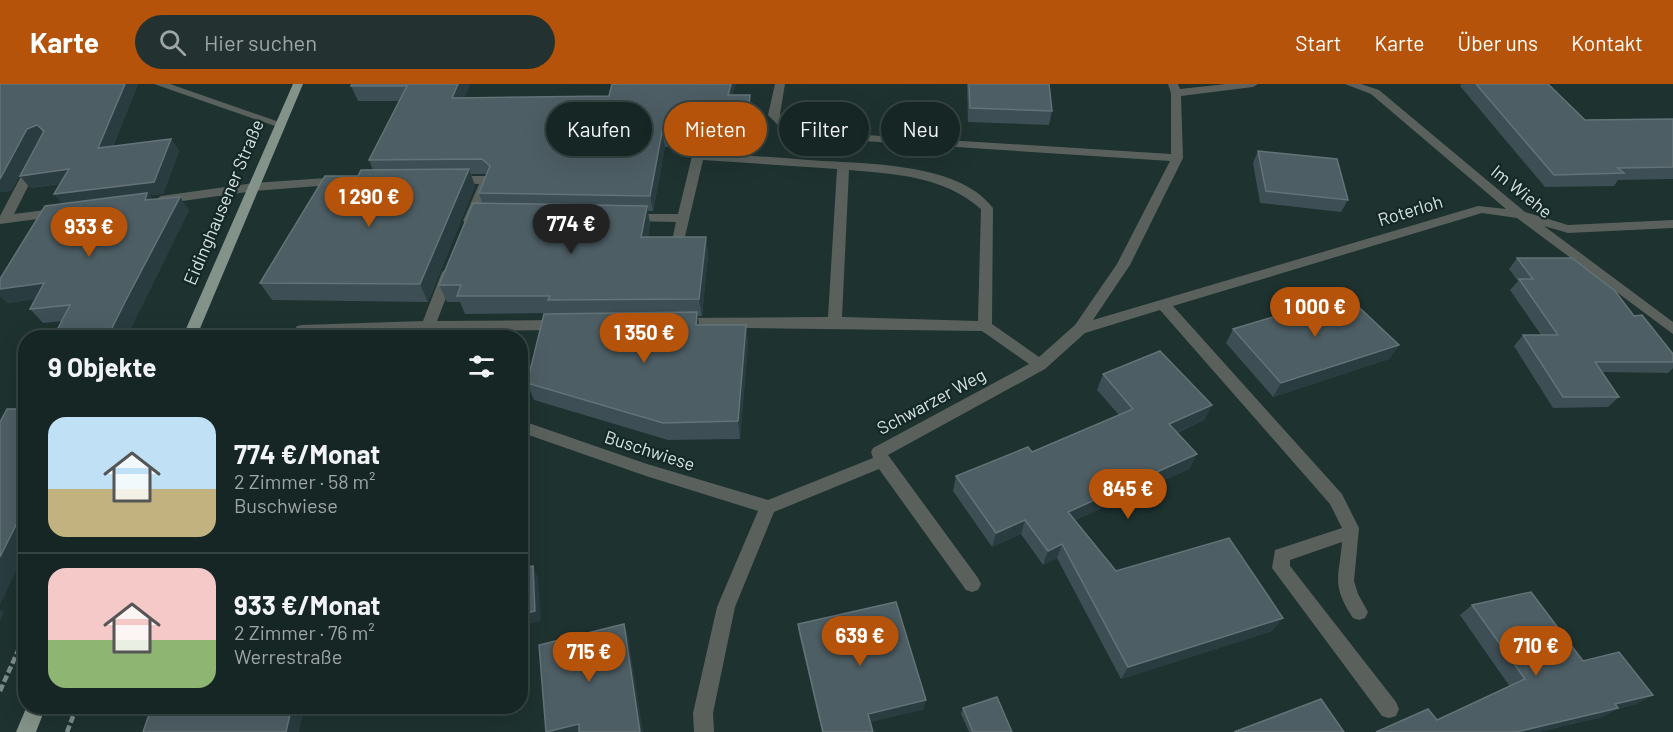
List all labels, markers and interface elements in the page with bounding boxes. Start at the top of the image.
search box [135,15,555,69]
text: Karte [30,25,99,59]
icon: search [156,26,189,59]
text: Hier suchen [204,29,317,55]
text: Start [1295,30,1342,55]
text: Karte [1375,30,1425,55]
text: Über uns [1458,30,1538,55]
text: Kontakt [1571,30,1643,55]
chip: Kaufen [546,102,652,156]
chip: Mieten [664,102,767,156]
chip: Filter [779,102,869,156]
chip: Neu [881,102,960,156]
street label: Eidinghausener Straße [178,116,268,288]
street label: Im Wiehe [1487,160,1557,222]
pin: 1 290 € [314,177,424,228]
text: 1 290 € [339,184,399,208]
street label: Roterloh [1375,190,1445,230]
pin: 774 € [529,204,613,255]
pin: 933 € [47,207,131,258]
text: 774 € [547,211,595,235]
text: 933 € [65,214,113,238]
pin: 1 000 € [1260,287,1370,338]
text: 1 000 € [1284,294,1346,318]
pin: 1 350 € [589,313,699,364]
text: 1 350 € [614,320,674,344]
icon: filters [465,350,498,383]
text: 9 Objekte [48,351,156,382]
street label: Schwarzer Weg [873,363,989,439]
street label: Buschwiese [602,425,698,475]
text: 774 €/Monat [234,438,380,469]
icon: home [96,441,168,513]
text: 2 Zimmer · 58 m² [234,469,376,493]
pin: 845 € [1086,469,1170,520]
text: 845 € [1103,476,1153,500]
text: Buschwiese [234,493,338,517]
text: 933 €/Monat [234,589,380,620]
icon: home [96,592,168,664]
pin: 639 € [818,616,902,667]
text: 2 Zimmer · 76 m² [234,620,375,644]
text: 639 € [836,623,884,647]
pin: 710 € [1494,626,1578,677]
pin: 715 € [547,632,631,683]
text: 710 € [1513,633,1559,657]
text: 715 € [567,639,611,663]
text: Werrestraße [234,644,342,668]

